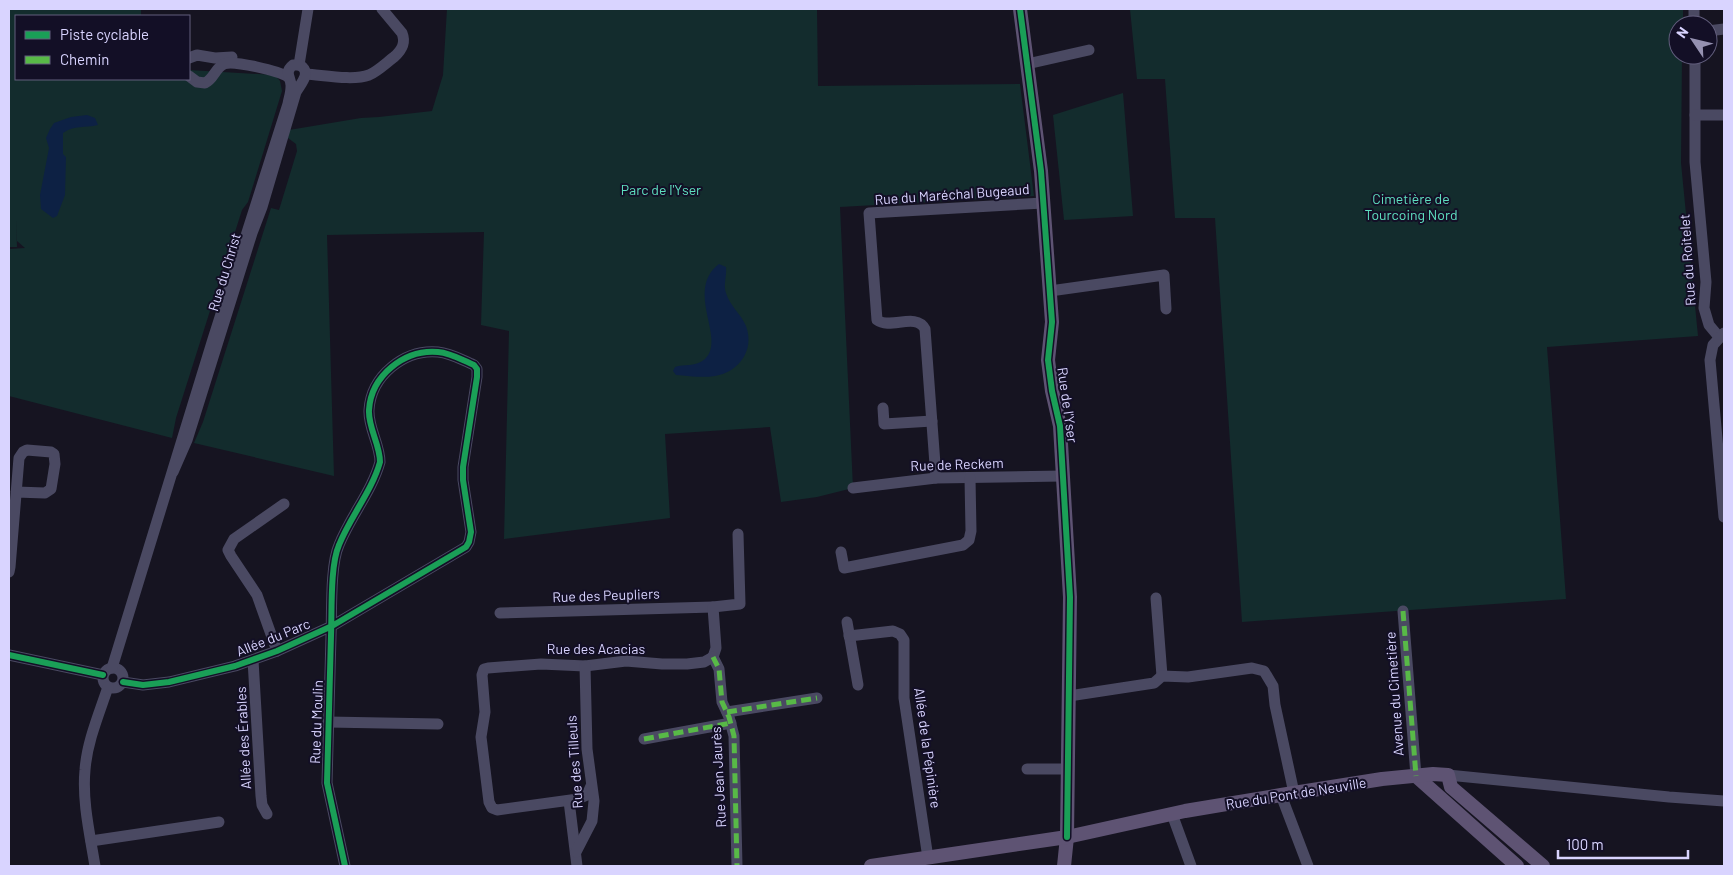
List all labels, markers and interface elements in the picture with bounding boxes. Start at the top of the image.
legend [15,15,190,80]
north arrow [1668,15,1718,65]
text: N [1672,24,1692,41]
text: Piste cyclable [60,25,149,43]
text: Chemin [60,50,109,68]
street label: Rue du Maréchal Bugeaud [874,180,1030,208]
park label: Parc de l'Yser [621,181,701,198]
park label: Cimetière de Tourcoing Nord [1364,190,1458,223]
street label: Rue du Roitelet [1675,213,1699,307]
street label: Rue du Christ [204,231,244,313]
street label: Rue de l'Yser [1054,366,1082,444]
street label: Rue de Reckem [910,454,1004,474]
street label: Rue des Peupliers [552,585,660,605]
street label: Allée du Parc [234,614,312,660]
street label: Avenue du Cimetière [1381,631,1407,757]
street label: Rue des Acacias [547,640,645,657]
street label: Rue du Moulin [306,680,326,764]
street label: Allée des Érables [232,686,254,790]
street label: Allée de la Pépinière [911,687,945,809]
street label: Rue des Tilleuls [562,714,586,809]
street label: Rue Jean Jaurès [707,726,729,828]
street label: Rue du Pont de Neuville [1225,774,1367,812]
scale bar [1558,828,1688,860]
text: 100 m [1566,835,1604,853]

